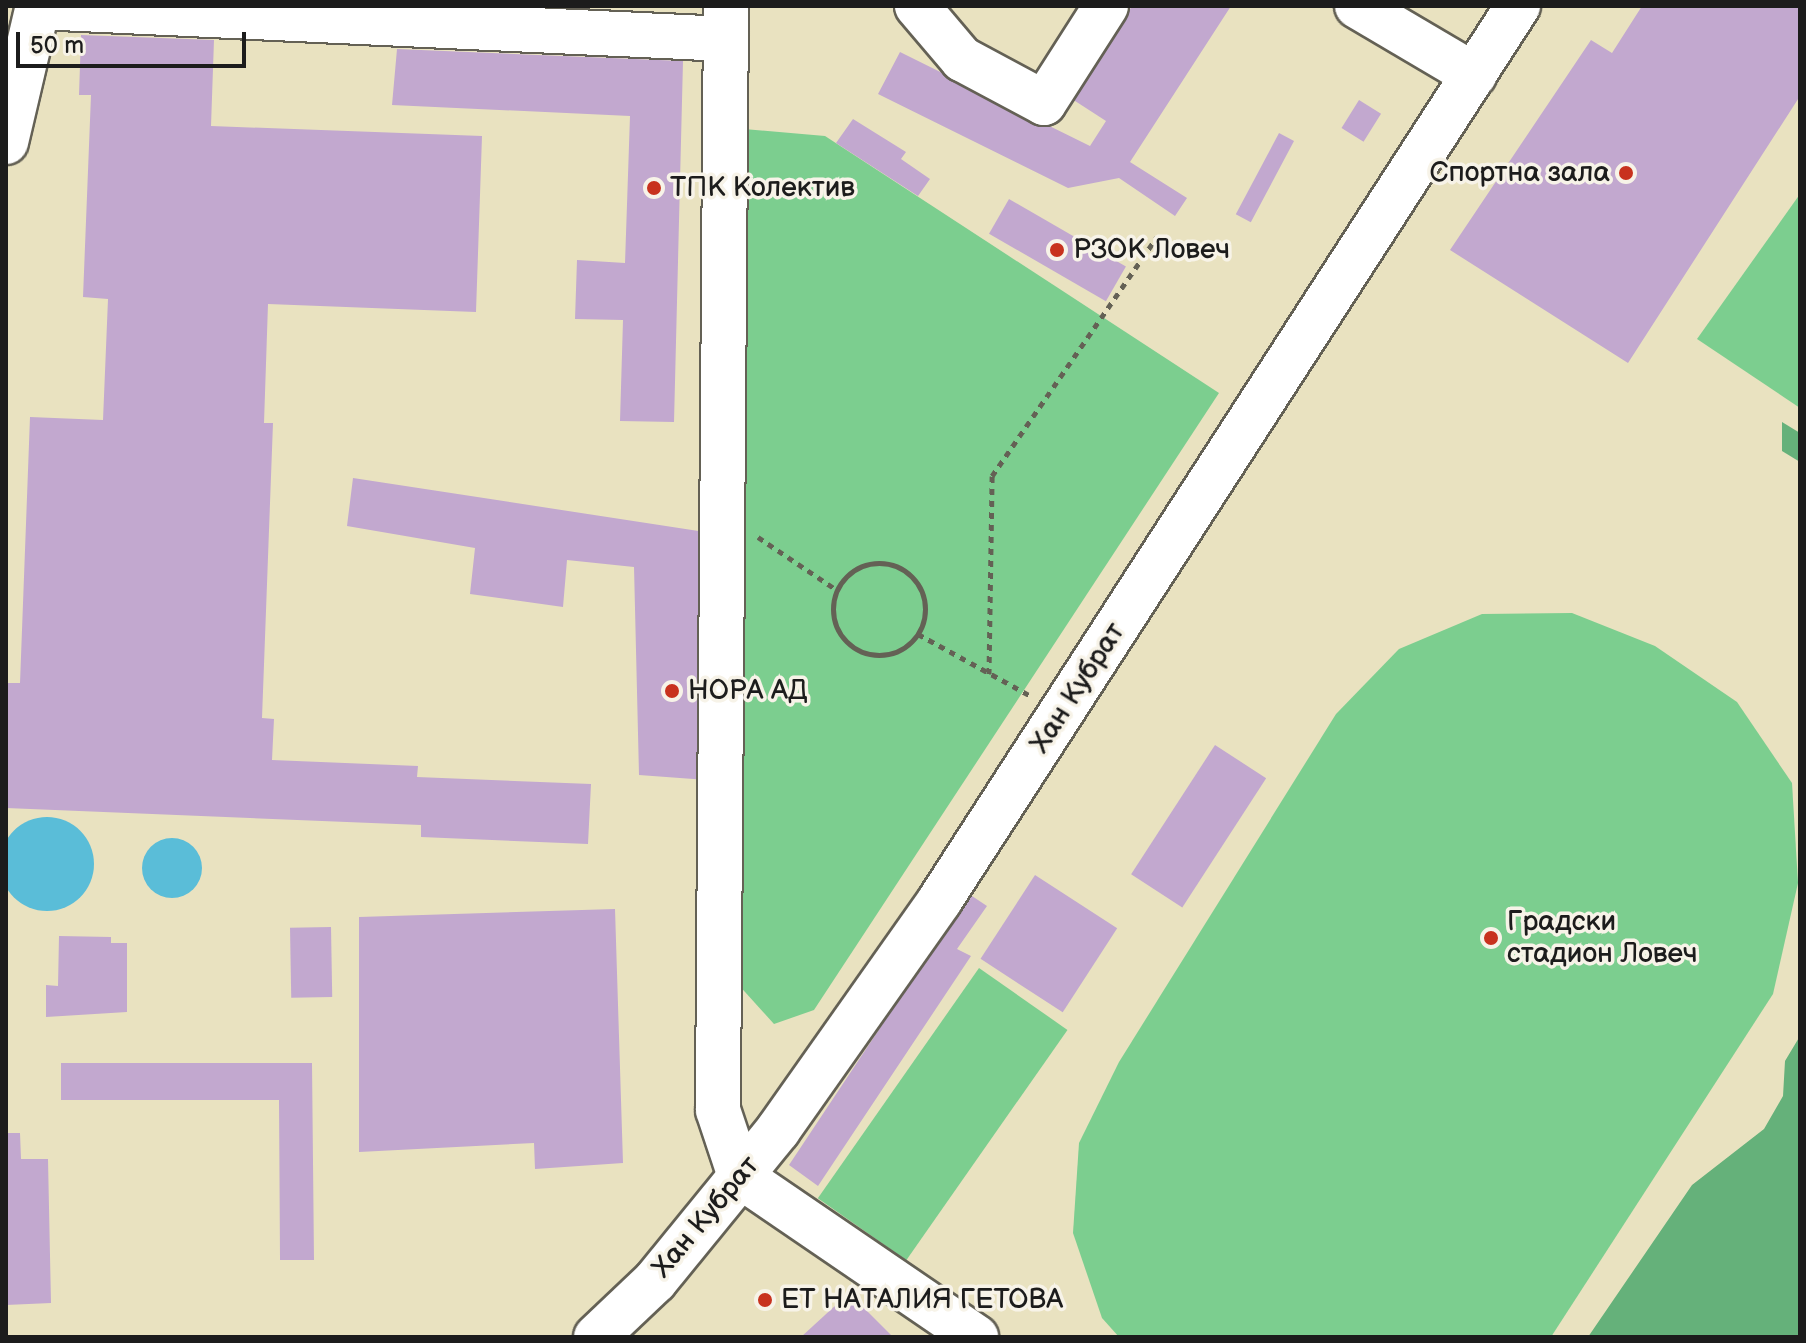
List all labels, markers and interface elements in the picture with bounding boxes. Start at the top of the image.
scale bar [20,16,250,66]
text: 50 m [30,31,84,60]
place label: Спортна зала [1430,156,1610,190]
marker: Спортна зала [1617,164,1635,182]
place label: ТПК Колектив [670,171,855,205]
marker: ТПК Колектив [645,179,663,197]
place label: РЗОК Ловеч [1073,233,1230,267]
marker: РЗОК Ловеч [1048,241,1066,259]
street label: Хан Кубрат [1023,617,1133,759]
place label: НОРА АД [688,674,808,708]
marker: НОРА АД [663,682,681,700]
place label: Градски стадион Ловеч [1507,905,1698,971]
marker: Градски стадион Ловеч [1482,929,1500,947]
street label: Хан Кубрат [645,1149,767,1285]
place label: ЕТ НАТАЛИЯ ГЕТОВА [781,1283,1063,1317]
marker: ЕТ НАТАЛИЯ ГЕТОВА [756,1291,774,1309]

